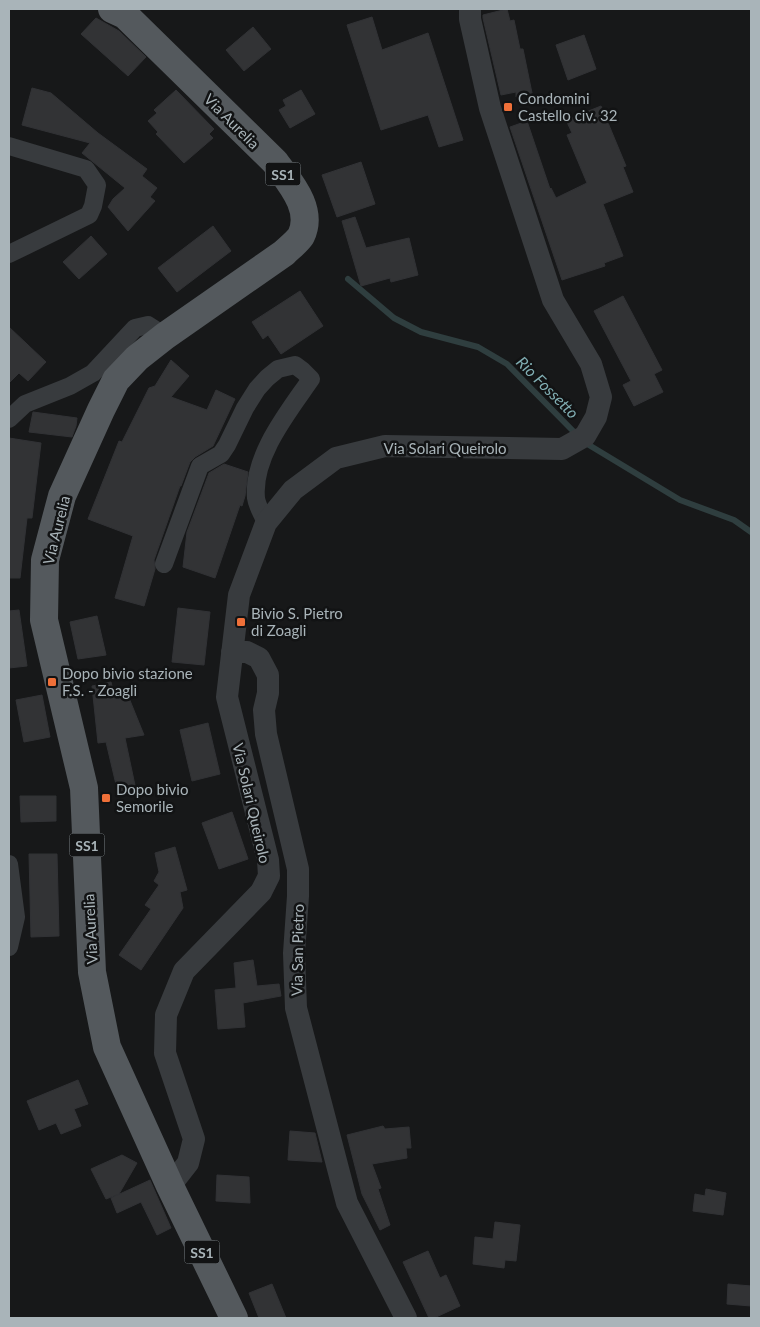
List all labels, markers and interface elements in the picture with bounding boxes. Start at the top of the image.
place label: Condomini Castello civ. 32 [518,89,617,124]
street label: Via Aurelia [201,90,263,152]
marker: Condomini Castello civ. 32 [502,101,514,113]
road number: SS1 [266,162,300,185]
water label: Rio Fossetto [513,352,583,422]
street label: Via Solari Queirolo [383,439,507,457]
street label: Via Aurelia [39,494,73,566]
place label: Bivio S. Pietro di Zoagli [251,604,343,639]
marker: Bivio S. Pietro di Zoagli [235,616,247,628]
place label: Dopo bivio stazione F.S. - Zoagli [62,664,193,699]
marker: Dopo bivio stazione F.S. - Zoagli [46,676,58,688]
street label: Via Solari Queirolo [229,741,275,865]
place label: Dopo bivio Semorile [116,780,188,815]
marker: Dopo bivio Semorile [100,792,112,804]
road number: SS1 [70,834,104,856]
street label: Via Aurelia [79,893,101,965]
street label: Via San Pietro [287,904,307,996]
road number: SS1 [184,1240,220,1264]

